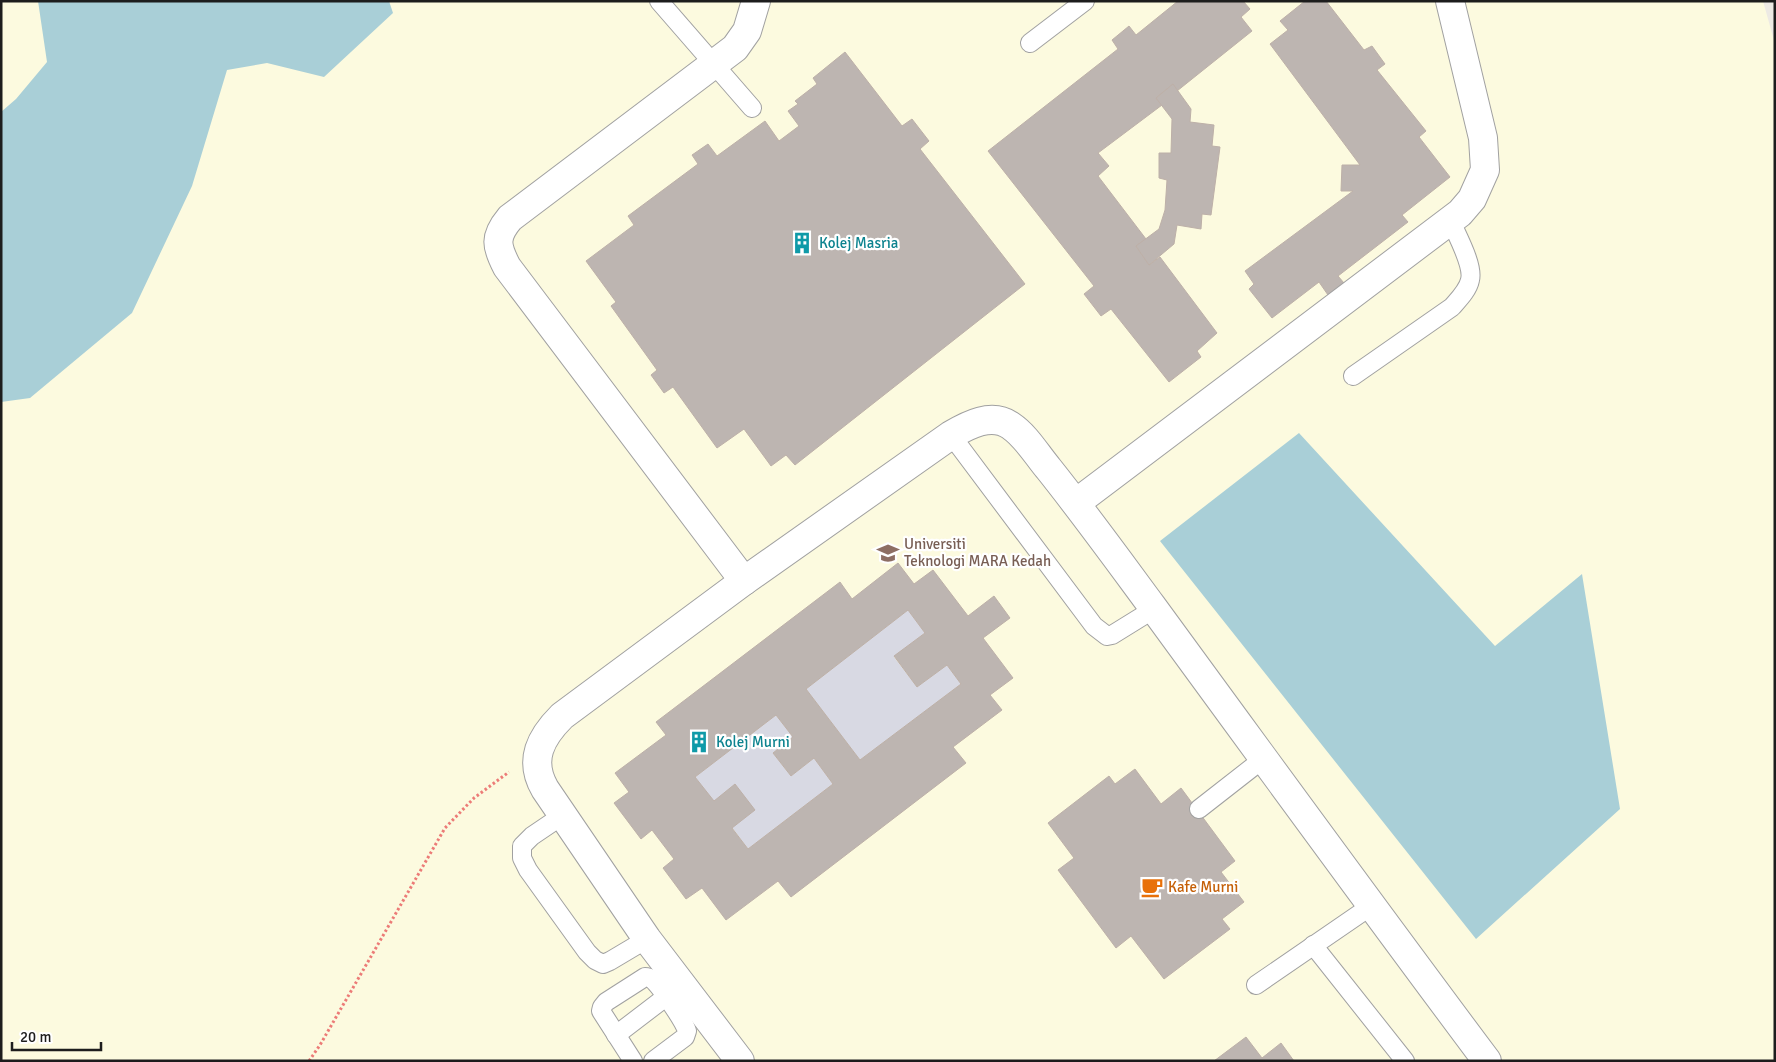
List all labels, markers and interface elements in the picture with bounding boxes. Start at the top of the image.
building icon: Kolej Masria [789,230,815,256]
place label: Kolej Masria [819,234,898,252]
place label: Universiti Teknologi MARA Kedah [904,535,1051,570]
school or university icon: Universiti Teknologi MARA Kedah [875,540,901,566]
building icon: Kolej Murni [686,729,712,755]
place label: Kolej Murni [716,733,790,751]
cafe icon: Kafe Murni [1139,874,1165,900]
place label: Kafe Murni [1168,878,1238,896]
scale bar [12,1020,101,1052]
text: 20 m [20,1028,51,1046]

